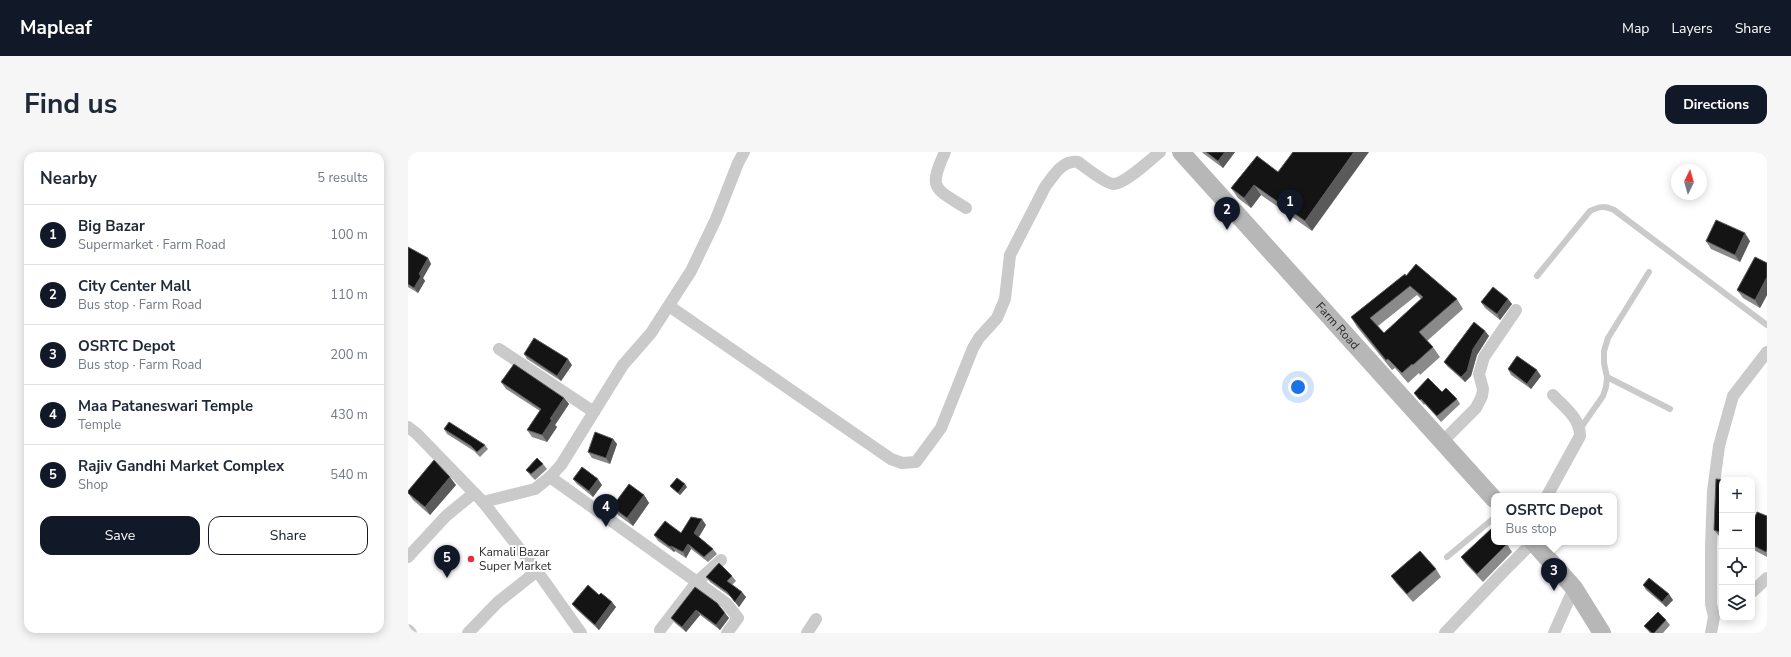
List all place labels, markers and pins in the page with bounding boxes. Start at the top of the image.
pin: 1 [1277,189,1303,222]
pin: 2 [1214,197,1240,230]
pin: 4 [593,494,619,527]
place label: Kamali Bazar Super Market [479,544,552,574]
pin: 5 [434,545,460,578]
marker: Kamali Bazar Super Market [466,554,476,564]
pin: 3 [1541,558,1567,591]

